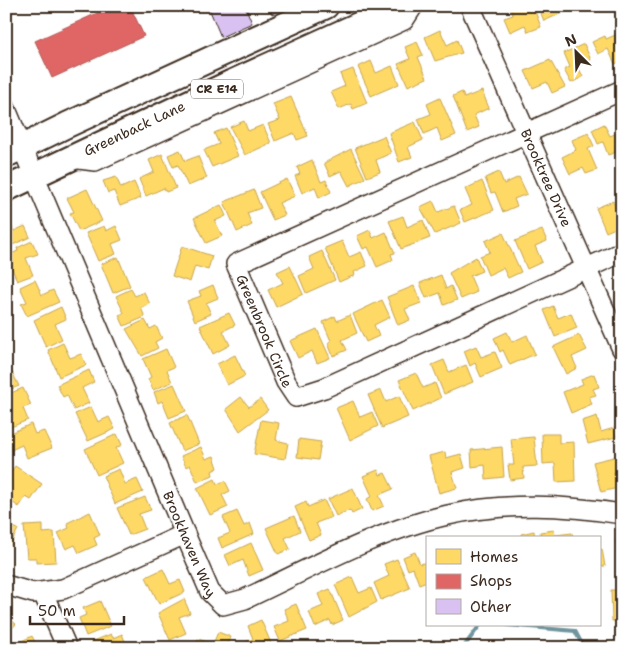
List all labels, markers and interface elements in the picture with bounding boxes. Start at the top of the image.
north arrow [550,28,600,78]
text: N [562,30,579,51]
road number: CR E14 [191,80,243,98]
street label: Greenback Lane [81,97,188,160]
street label: Brooktree Drive [517,126,576,230]
street label: Greenbrook Circle [232,271,296,391]
street label: Brookhaven Way [159,488,219,601]
legend [426,536,600,626]
text: Homes [470,547,518,567]
text: Shops [470,571,512,591]
scale bar [30,594,124,626]
text: Other [470,597,512,617]
text: 50 m [38,601,76,621]

